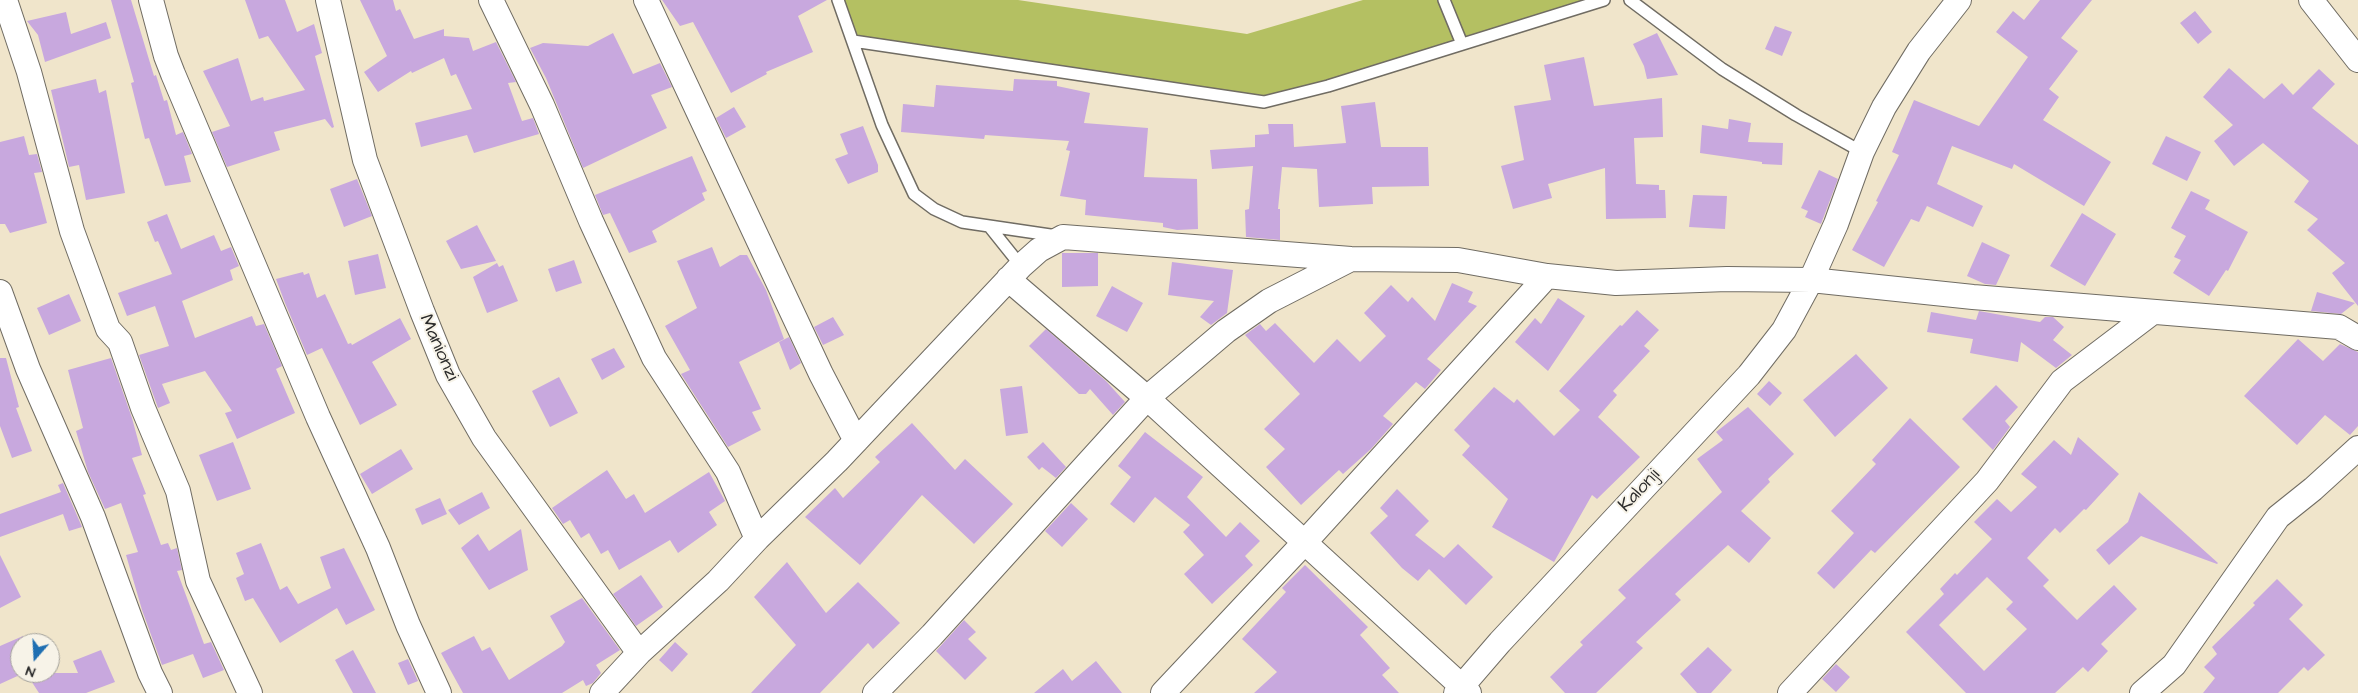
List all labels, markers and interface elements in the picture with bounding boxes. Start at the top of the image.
street label: Manionzi [413,311,463,385]
street label: Kalonji [1614,465,1666,517]
north arrow [10,633,60,683]
text: N [23,660,38,682]

